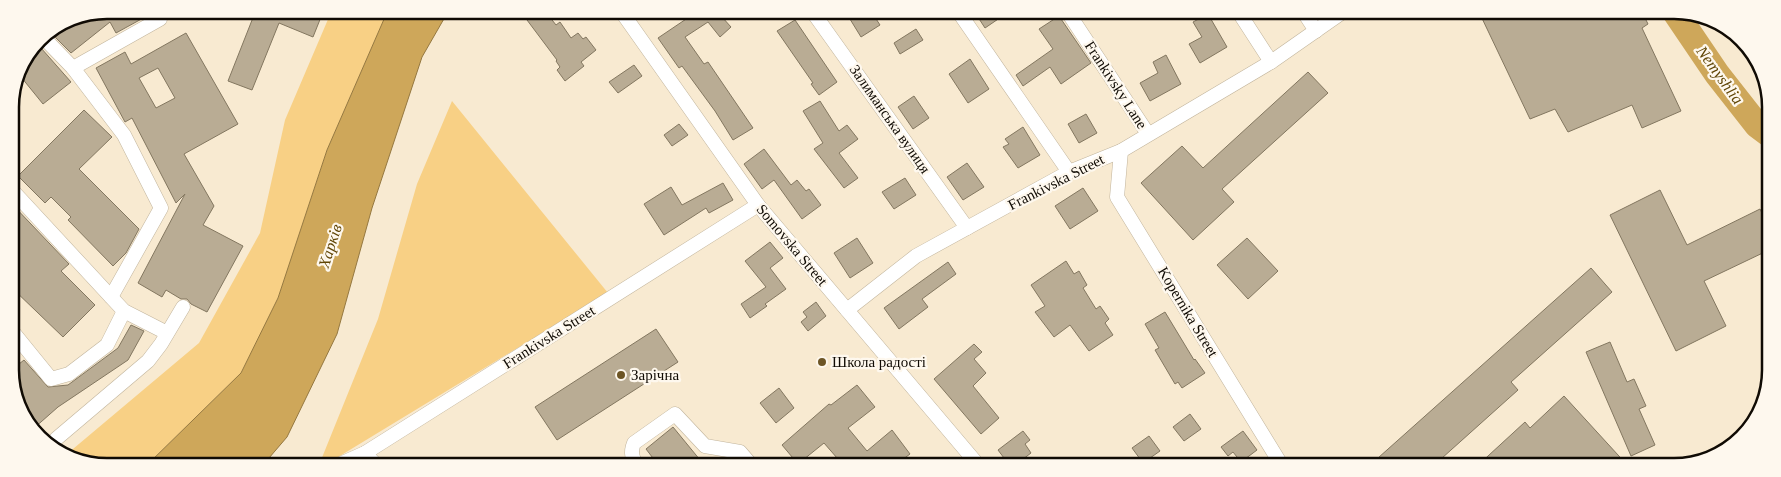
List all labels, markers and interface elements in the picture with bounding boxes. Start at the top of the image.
street label: Frankivsky Lane [1082,38,1150,132]
water label: Nemyshlia [1692,42,1747,108]
street label: Залиманська вулиця [847,62,934,176]
street label: Frankivska Street [1005,151,1107,213]
street label: Somovska Street [753,201,831,290]
water label: Харків [315,222,346,271]
street label: Kopernika Street [1155,264,1222,361]
street label: Frankivska Street [500,302,599,372]
place label: Школа радості [832,354,926,370]
marker: Школа радості [816,356,828,368]
place label: Зарічна [631,367,679,383]
marker: Зарічна [615,369,627,381]

